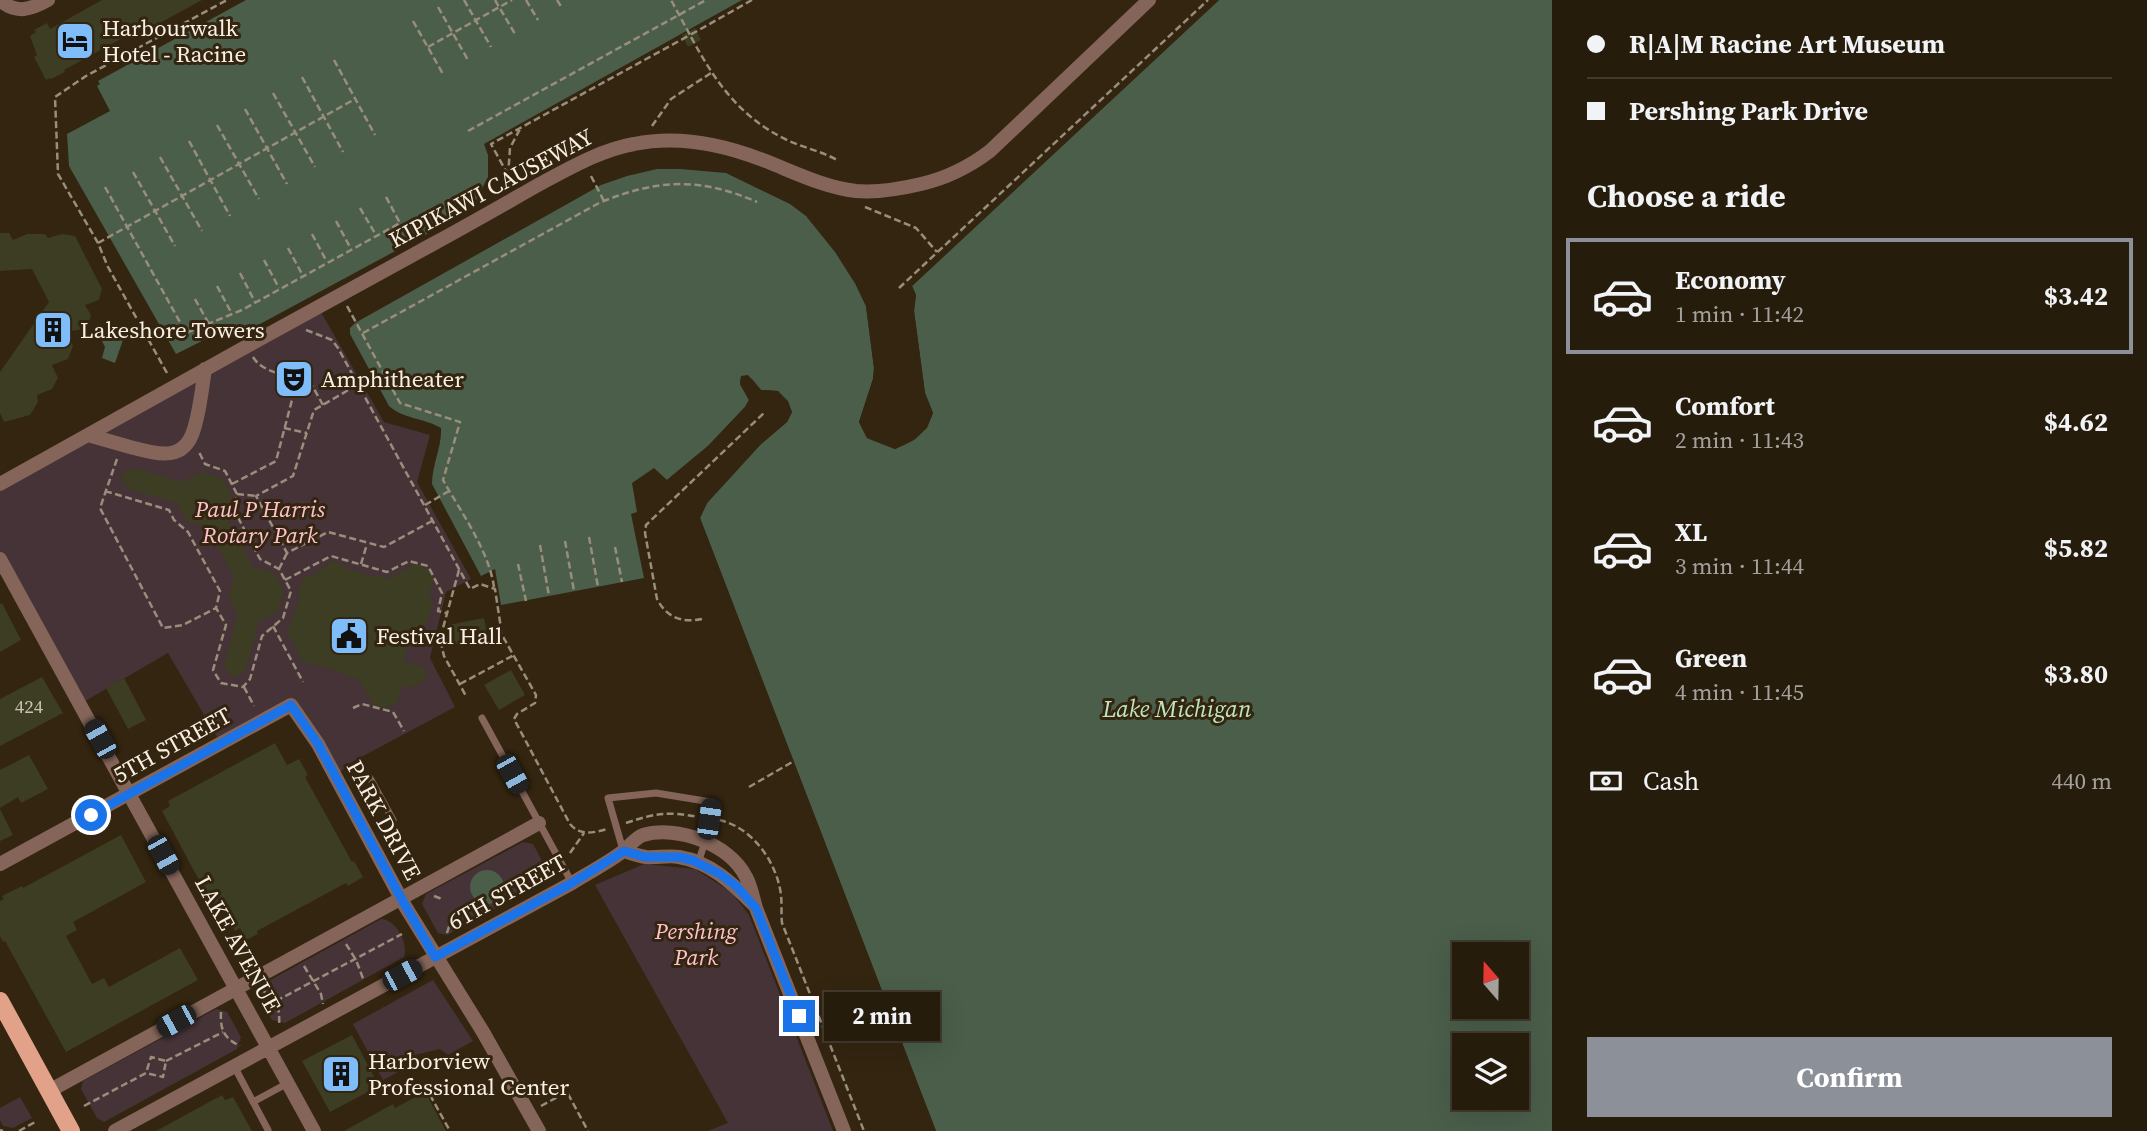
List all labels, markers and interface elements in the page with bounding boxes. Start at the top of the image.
place label: Harbourwalk Hotel - Racine [102,12,246,70]
hotel icon: Harbourwalk Hotel - Racine [54,20,96,62]
text: R|A|M Racine Art Museum [1629,26,1945,62]
text: Pershing Park Drive [1629,93,1868,129]
street label: KIPIKAWI CAUSEWAY [383,120,599,255]
text: Choose a ride [1587,174,1786,218]
text: Economy [1675,262,1786,298]
icon: car [1591,265,1654,328]
text: $3.42 [2044,278,2108,314]
text: 1 min · 11:42 [1675,298,1804,330]
building icon: Lakeshore Towers [32,309,74,351]
place label: Lakeshore Towers [80,314,265,346]
theatre icon: Amphitheater [273,358,315,400]
place label: Amphitheater [321,363,464,395]
text: Comfort [1675,388,1775,424]
icon: car [1591,391,1654,454]
text: $4.62 [2044,404,2108,440]
text: 2 min · 11:43 [1675,424,1804,456]
park label: Paul P Harris Rotary Park [194,493,326,551]
text: XL [1675,514,1707,550]
icon: car [1591,517,1654,580]
text: $5.82 [2044,530,2108,566]
text: 3 min · 11:44 [1675,550,1804,582]
public building icon: Festival Hall [328,615,370,657]
place label: Festival Hall [376,620,502,652]
text: Green [1675,640,1747,676]
icon: car [1591,643,1654,706]
text: $3.80 [2044,656,2108,692]
text: 4 min · 11:45 [1675,676,1804,708]
water label: Lake Michigan [1102,692,1252,725]
house number: 424 [15,693,44,719]
street label: 5TH STREET [107,699,237,791]
car [81,716,120,762]
car [493,751,532,797]
street label: PARK DRIVE [339,754,429,886]
icon: cash [1587,762,1625,800]
text: Cash [1643,763,1699,799]
text: 440 m [2051,765,2112,797]
car [696,797,723,841]
route start [75,799,107,831]
car [144,832,183,878]
street label: 6TH STREET [442,846,572,938]
street label: LAKE AVENUE [187,870,289,1018]
park label: Pershing Park [654,915,738,973]
north arrow [1452,942,1530,1018]
map controls [1452,942,1529,1110]
car [379,956,426,994]
callout: 2 min [824,992,939,1040]
route end [783,1000,815,1032]
text: 2 min [852,1000,912,1032]
car [153,1002,200,1040]
button: layers [1452,1033,1529,1110]
button: Confirm [1587,1037,2112,1117]
place label: Harborview Professional Center [368,1045,570,1103]
building icon: Harborview Professional Center [320,1053,362,1095]

